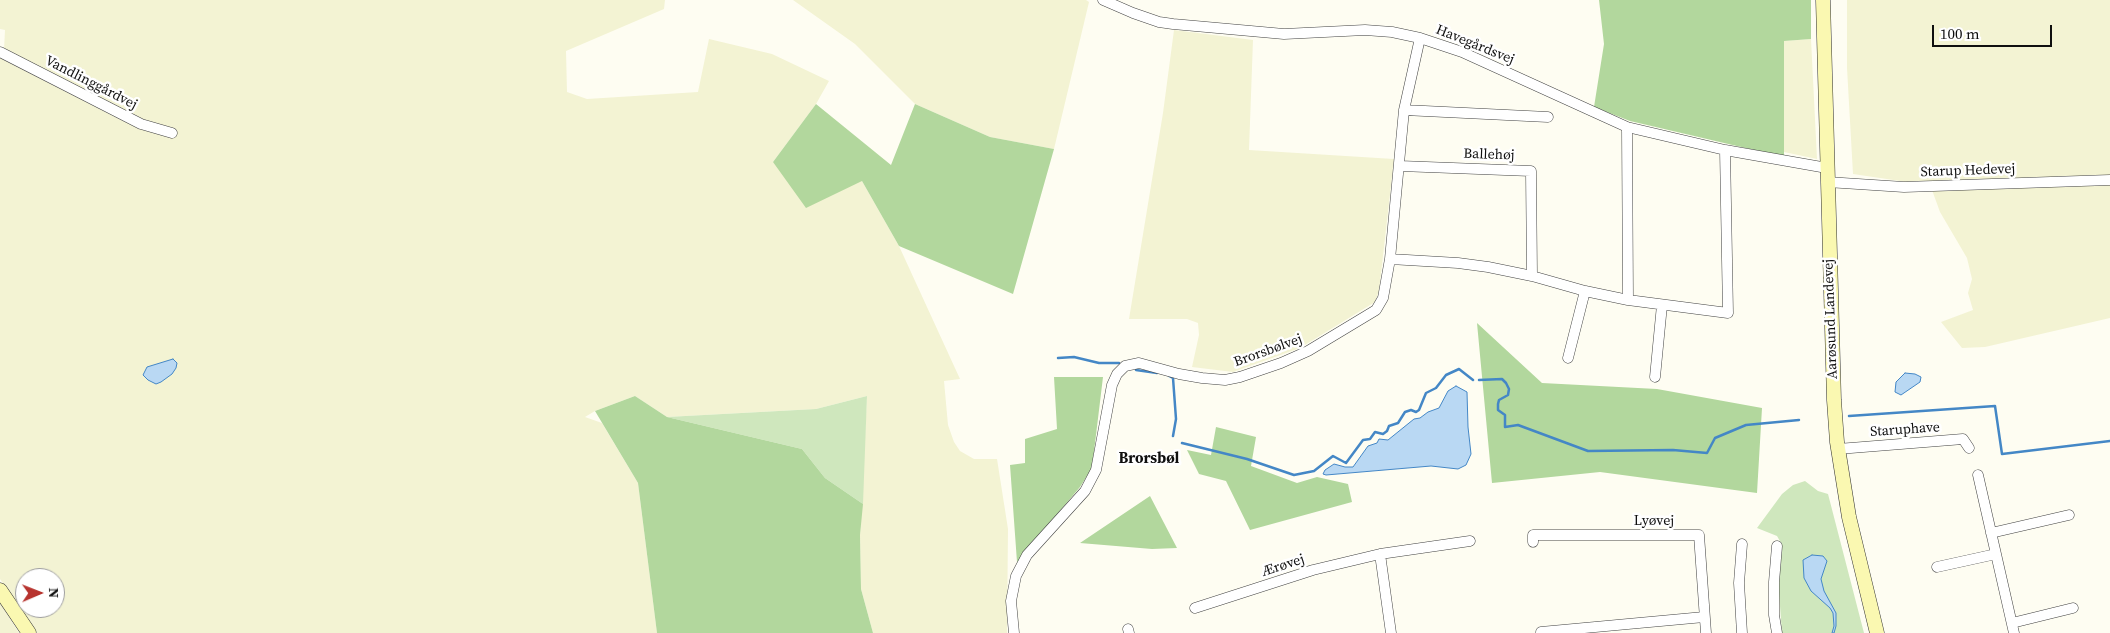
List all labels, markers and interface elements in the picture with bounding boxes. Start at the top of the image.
scale bar [1935,15,2055,47]
street label: Havegårdsvej [1433,22,1517,68]
text: 100 m [1940,23,1980,44]
street label: Vandlinggårdvej [42,53,140,113]
street label: Ballehøj [1463,146,1515,164]
street label: Starup Hedevej [1920,161,2016,181]
street label: Aarøsund Landevej [1821,259,1841,379]
street label: Brorsbølvej [1232,331,1304,371]
street label: Staruphave [1870,419,1940,441]
district label: Brorsbøl [1119,450,1179,468]
street label: Lyøvej [1634,513,1674,529]
street label: Ærøvej [1259,551,1307,581]
north arrow [15,568,65,618]
text: N [44,587,64,598]

